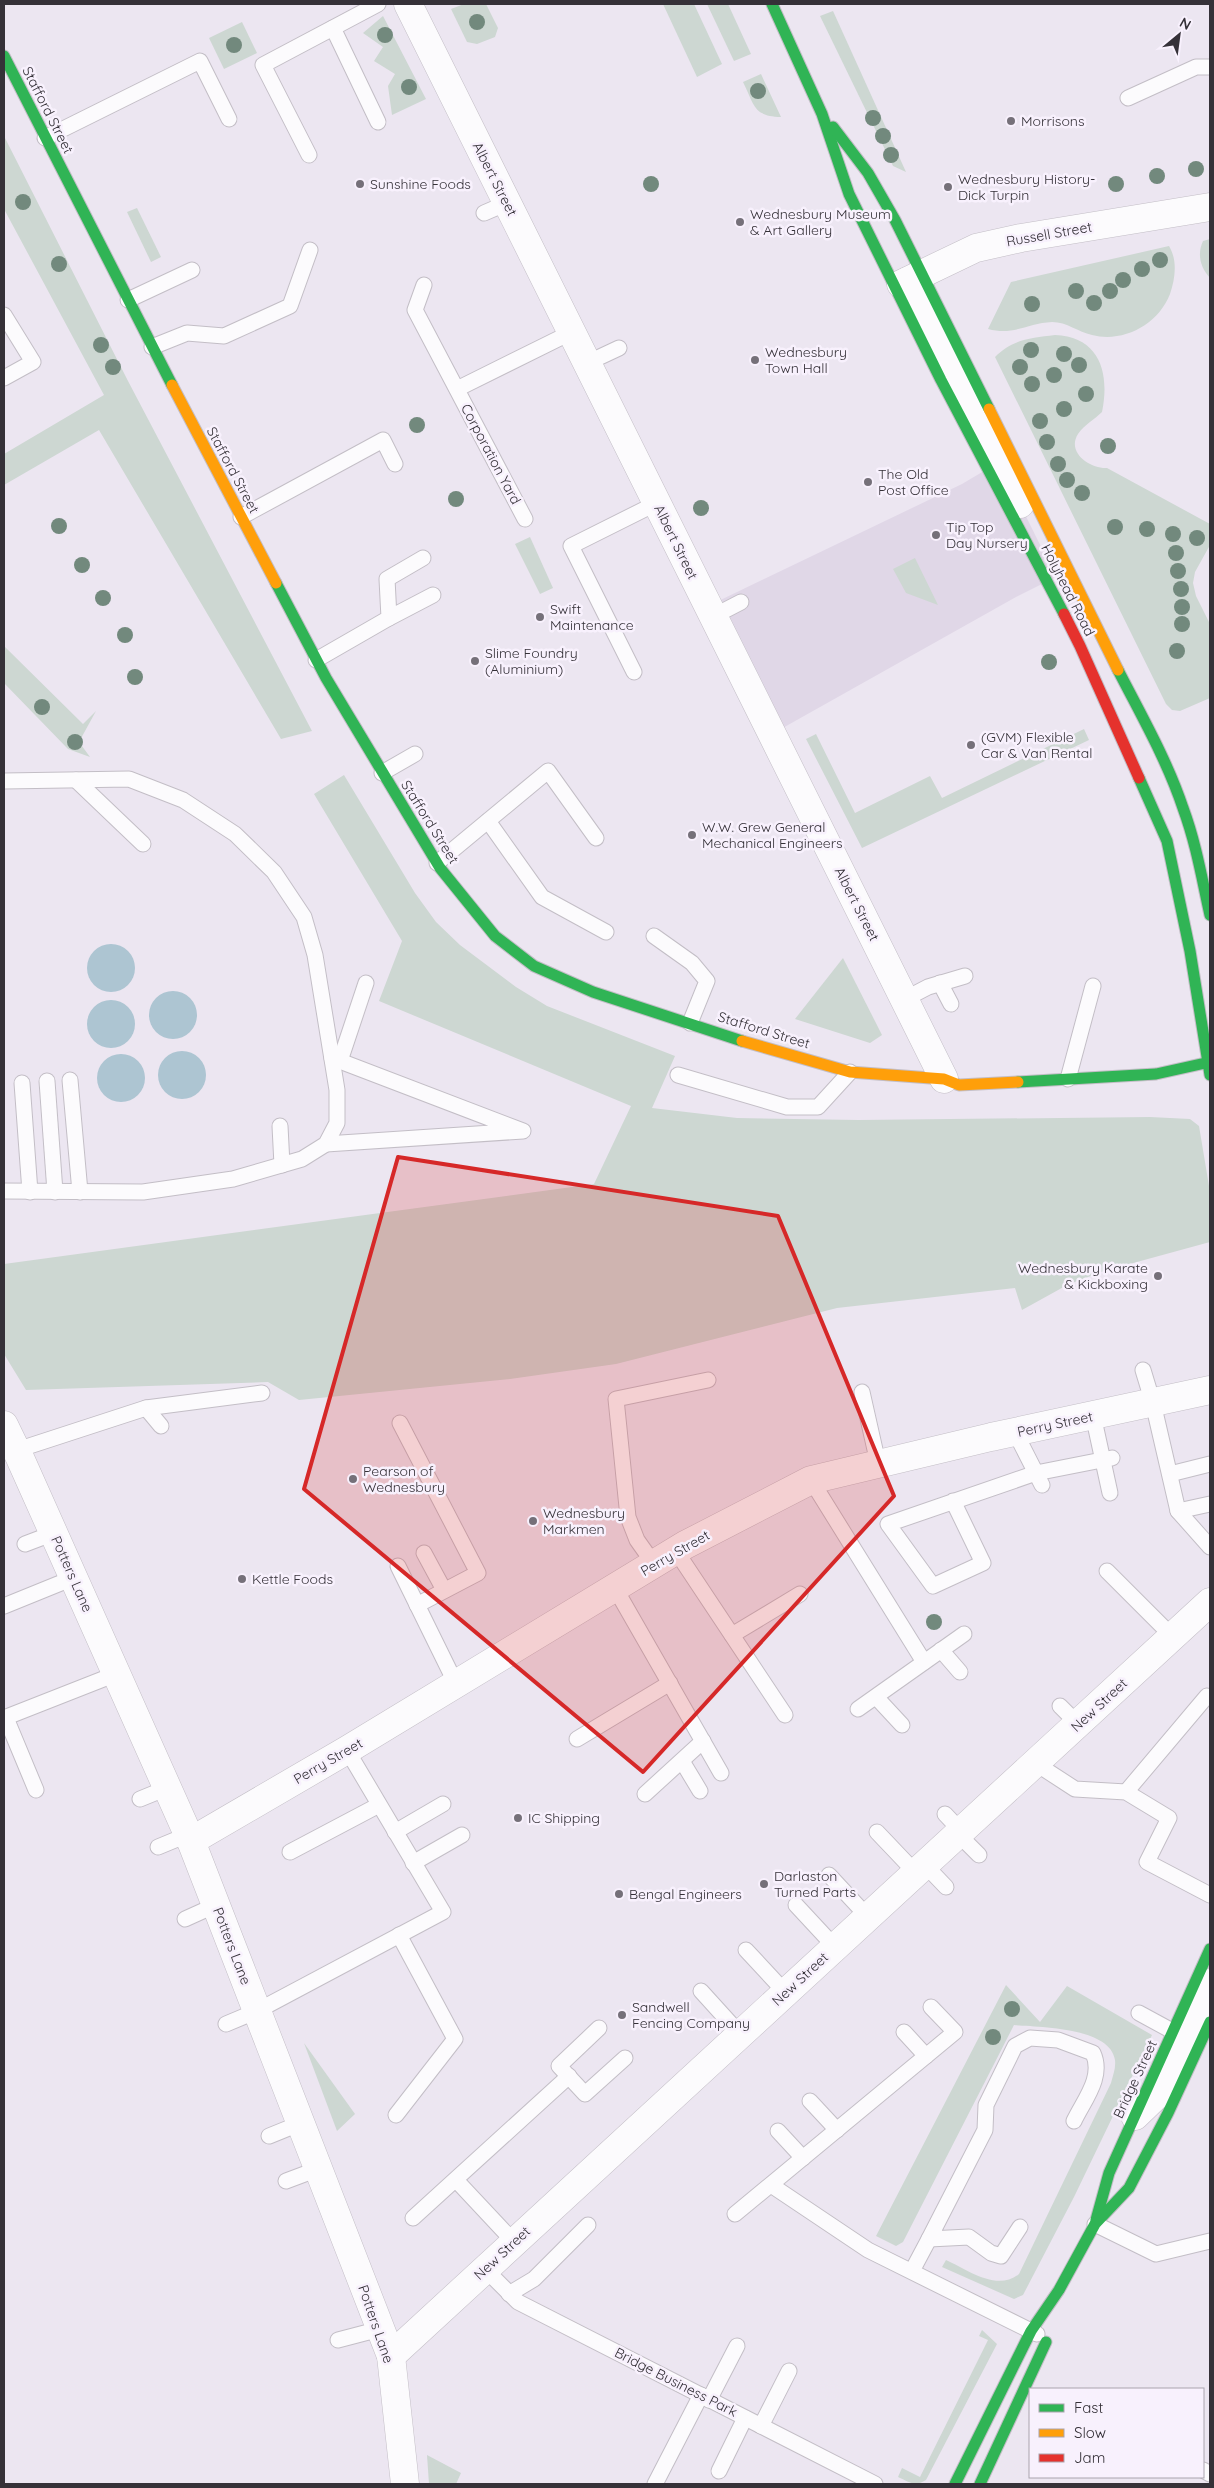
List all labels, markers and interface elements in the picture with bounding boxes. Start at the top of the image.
north arrow [1154,10,1204,60]
text: N [1176,13,1194,34]
street label: Stafford Street [18,63,78,157]
place label: Morrisons [1021,112,1085,130]
marker: Morrisons [1005,115,1017,127]
street label: Albert Street [469,139,521,219]
place label: Wednesbury History- Dick Turpin [958,170,1095,204]
place label: Sunshine Foods [370,175,471,193]
marker: Sunshine Foods [354,178,366,190]
marker: Wednesbury History- Dick Turpin [942,181,954,193]
place label: Wednesbury Museum & Art Gallery [750,205,891,239]
marker: Wednesbury Museum & Art Gallery [734,216,746,228]
street label: Russell Street [1005,218,1094,250]
place label: Wednesbury Town Hall [765,343,847,377]
marker: Wednesbury Town Hall [749,354,761,366]
street label: Corporation Yard [457,401,525,507]
street label: Stafford Street [203,424,263,517]
place label: The Old Post Office [878,465,949,499]
marker: The Old Post Office [862,476,874,488]
street label: Albert Street [650,502,702,583]
place label: Tip Top Day Nursery [946,518,1028,552]
marker: Tip Top Day Nursery [930,529,942,541]
street label: Holyhead Road [1037,541,1099,639]
place label: Swift Maintenance [550,600,634,634]
marker: Swift Maintenance [534,611,546,623]
place label: Slime Foundry (Aluminium) [485,644,578,678]
marker: Slime Foundry (Aluminium) [469,655,481,667]
place label: (GVM) Flexible Car & Van Rental [981,728,1092,762]
marker: (GVM) Flexible Car & Van Rental [965,739,977,751]
street label: Stafford Street [397,777,463,867]
place label: W.W. Grew General Mechanical Engineers [702,818,843,852]
marker: W.W. Grew General Mechanical Engineers [686,829,698,841]
street label: Albert Street [831,864,883,944]
street label: Stafford Street [716,1007,812,1053]
place label: Wednesbury Karate & Kickboxing [1018,1259,1148,1293]
marker: Wednesbury Karate & Kickboxing [1152,1270,1164,1282]
street label: Perry Street [1016,1407,1095,1441]
place label: Pearson of Wednesbury [363,1462,445,1496]
marker: Pearson of Wednesbury [347,1473,359,1485]
place label: Wednesbury Markmen [543,1504,625,1538]
marker: Wednesbury Markmen [527,1515,539,1527]
street label: Perry Street [637,1526,713,1580]
street label: Potters Lane [47,1533,97,1615]
place label: Kettle Foods [252,1570,333,1588]
marker: Kettle Foods [236,1573,248,1585]
street label: New Street [1067,1674,1131,1736]
street label: Perry Street [290,1734,366,1788]
place label: IC Shipping [528,1809,600,1827]
marker: IC Shipping [512,1812,524,1824]
place label: Darlaston Turned Parts [774,1867,856,1901]
marker: Darlaston Turned Parts [758,1878,770,1890]
place label: Bengal Engineers [629,1885,742,1903]
marker: Bengal Engineers [613,1888,625,1900]
street label: Potters Lane [209,1905,255,1987]
street label: New Street [768,1948,832,2010]
place label: Sandwell Fencing Company [632,1998,750,2032]
marker: Sandwell Fencing Company [616,2009,628,2021]
street label: Bridge Street [1109,2037,1161,2121]
street label: New Street [470,2222,534,2284]
street label: Potters Lane [354,2282,398,2366]
street label: Bridge Business Park [612,2343,740,2421]
legend [1029,2388,1204,2478]
text: Fast [1074,2398,1103,2417]
text: Slow [1074,2423,1106,2442]
text: Jam [1074,2448,1105,2467]

